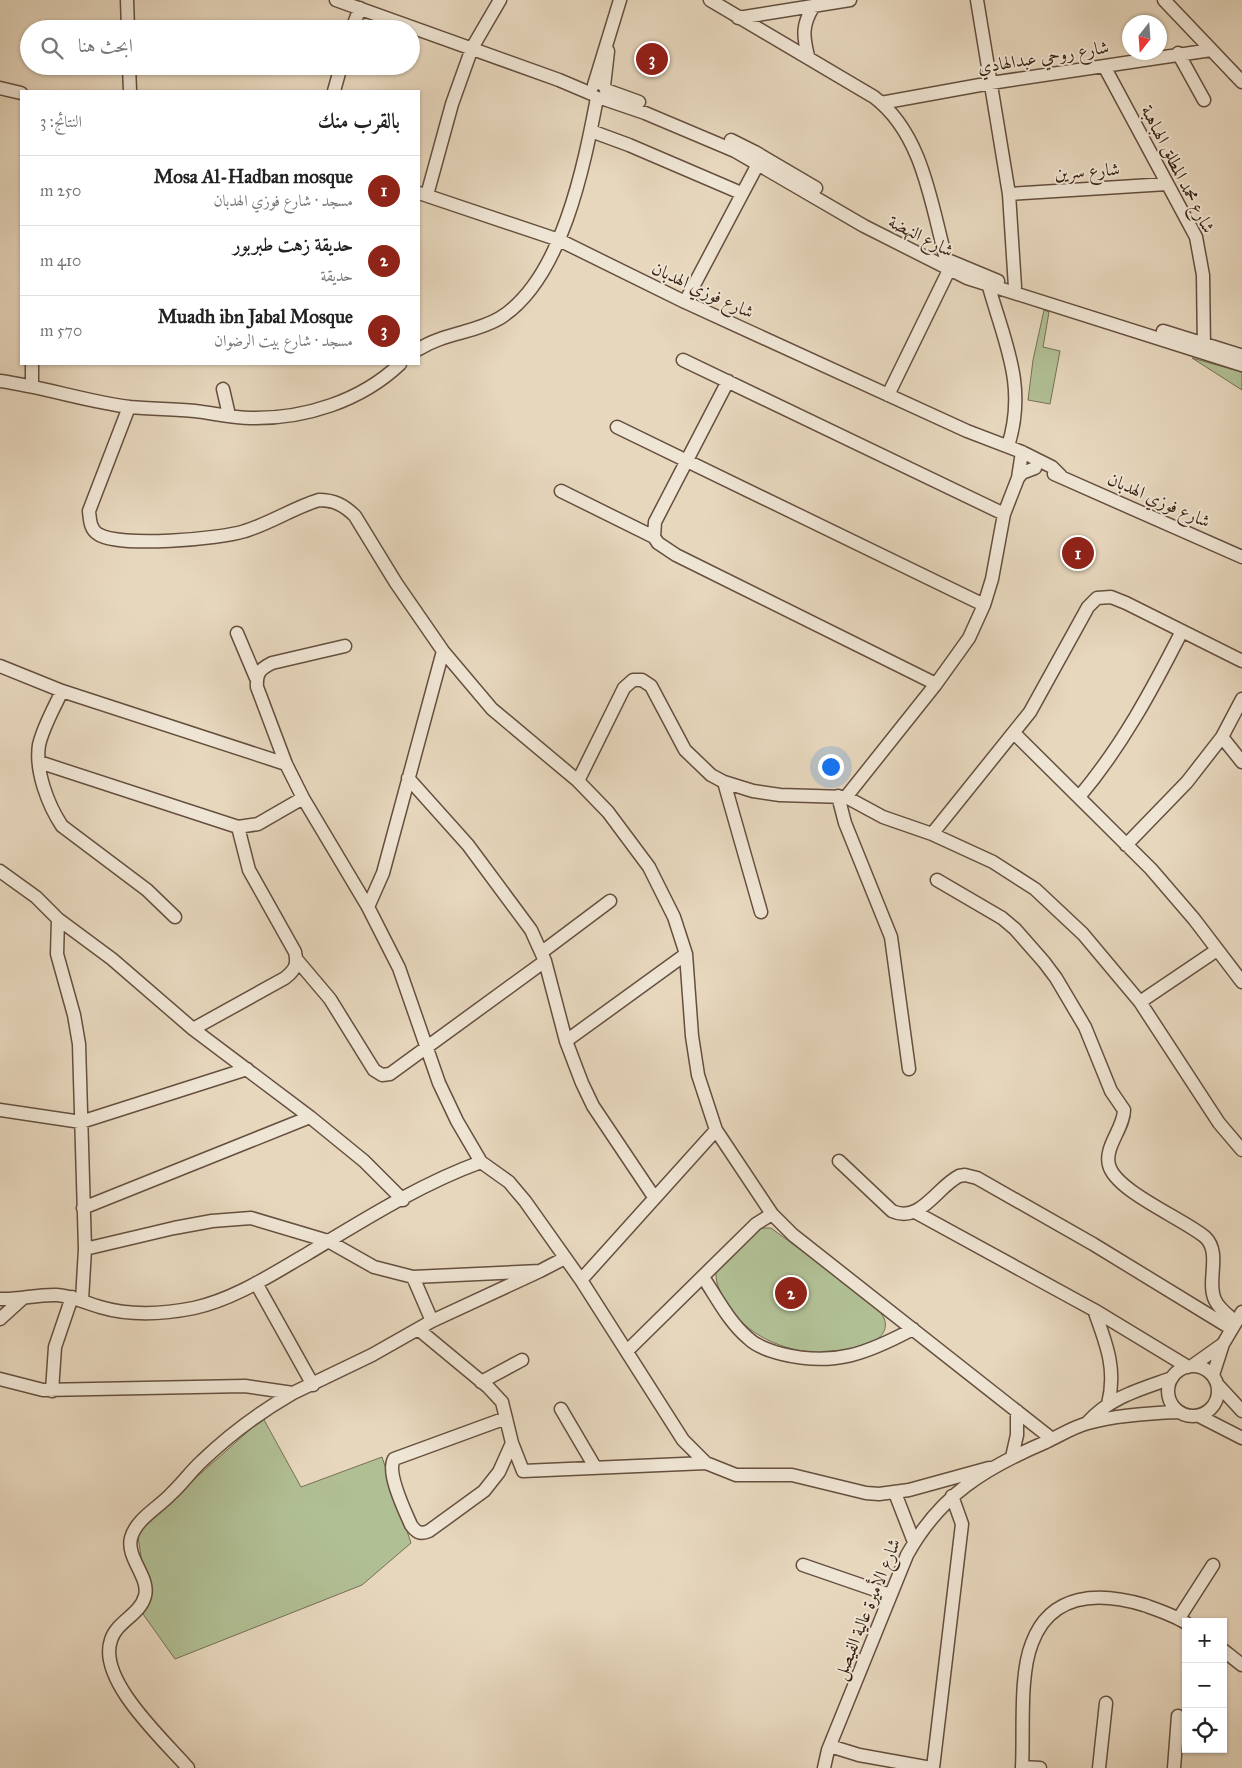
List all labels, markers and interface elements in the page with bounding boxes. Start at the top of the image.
north arrow [1122,15,1167,60]
search box [20,20,420,75]
icon: search [38,34,66,62]
text: ابحث هنا [78,34,133,57]
street label: شارع روحي عبدالهادي [976,36,1111,82]
pin: 3 [636,40,668,78]
street label: شارع محمد المطلق الهباهبة [1133,101,1220,239]
text: بالقرب منك [318,108,400,134]
text: النتائج: 3 [40,112,82,131]
street label: شارع سرين [1054,158,1121,188]
text: Mosa Al-Hadban mosque [154,165,353,188]
text: 250 m [40,181,81,200]
text: 1 [381,181,387,200]
text: مسجد · شارع فوزي الهدبان [213,191,353,210]
street label: شارع النهضة [883,210,957,265]
text: حديقة زهت طبربور [233,233,353,256]
text: 410 m [40,251,81,270]
text: 2 [380,251,388,270]
street label: شارع فوزي الهدبان [647,257,758,327]
text: حديقة [321,266,353,285]
text: Muadh ibn Jabal Mosque [158,305,353,328]
text: 570 m [40,321,82,340]
text: 3 [381,321,387,340]
text: مسجد · شارع بيت الرضوان [214,331,353,350]
street label: شارع فوزي الهدبان [1103,468,1214,536]
pin: 1 [1062,534,1094,572]
your location [818,754,844,780]
pin: 2 [775,1274,807,1312]
street label: شارع الأميرة عالية الفيصل [827,1534,909,1684]
map controls [1182,1618,1227,1753]
button: + [1182,1618,1227,1663]
button: − [1182,1663,1227,1708]
button: locate [1182,1708,1227,1753]

